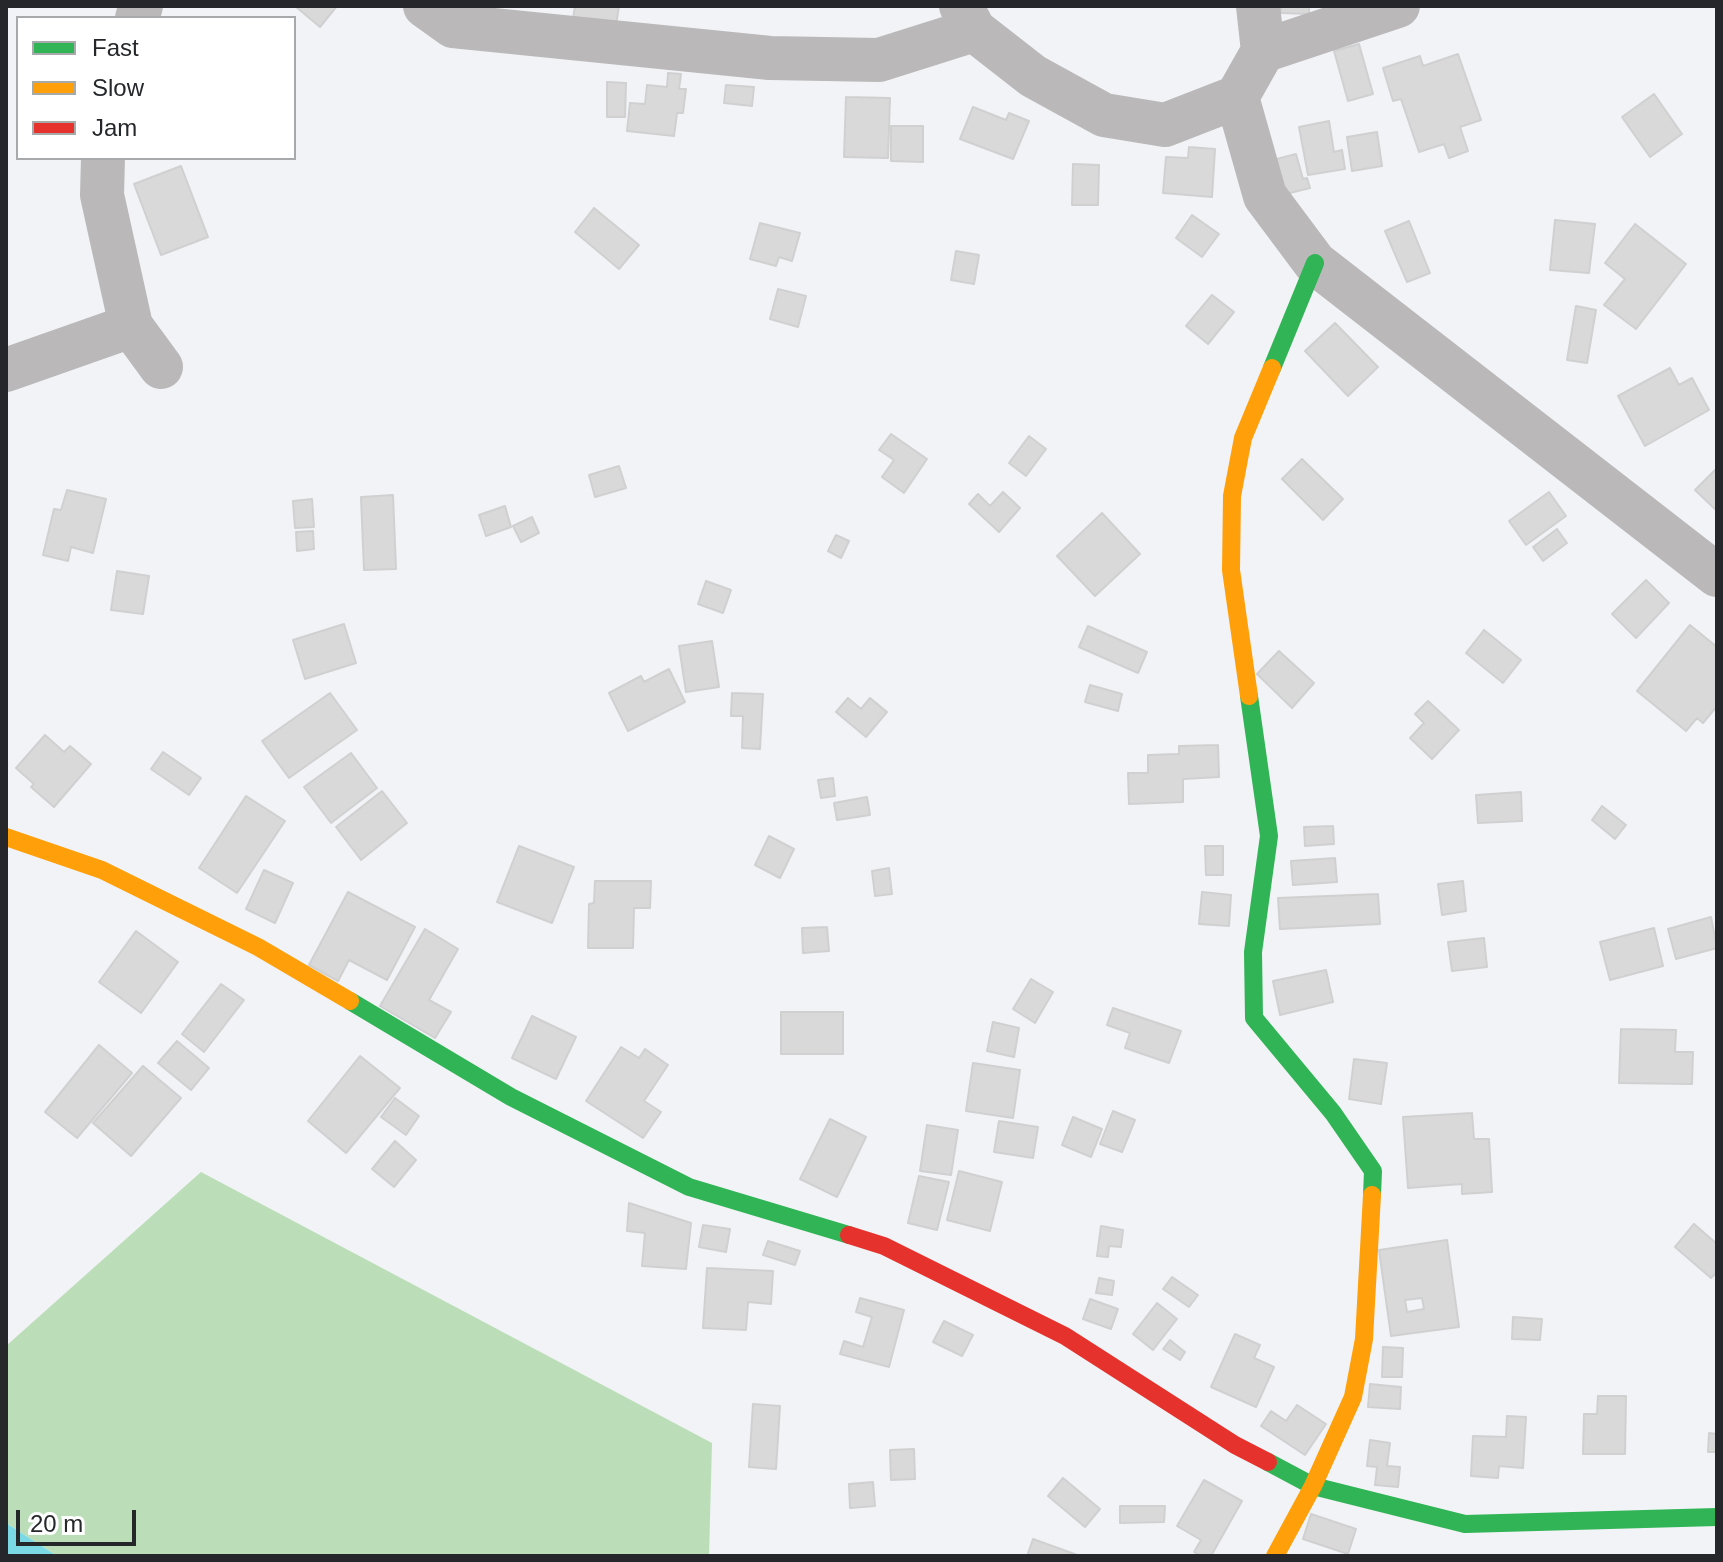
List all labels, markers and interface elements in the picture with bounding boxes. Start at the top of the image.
legend [16,16,296,160]
text: Fast [92,34,139,61]
text: Slow [92,74,144,101]
text: Jam [92,114,137,141]
scale bar [20,1494,140,1544]
text: 20 m [30,1510,83,1537]

